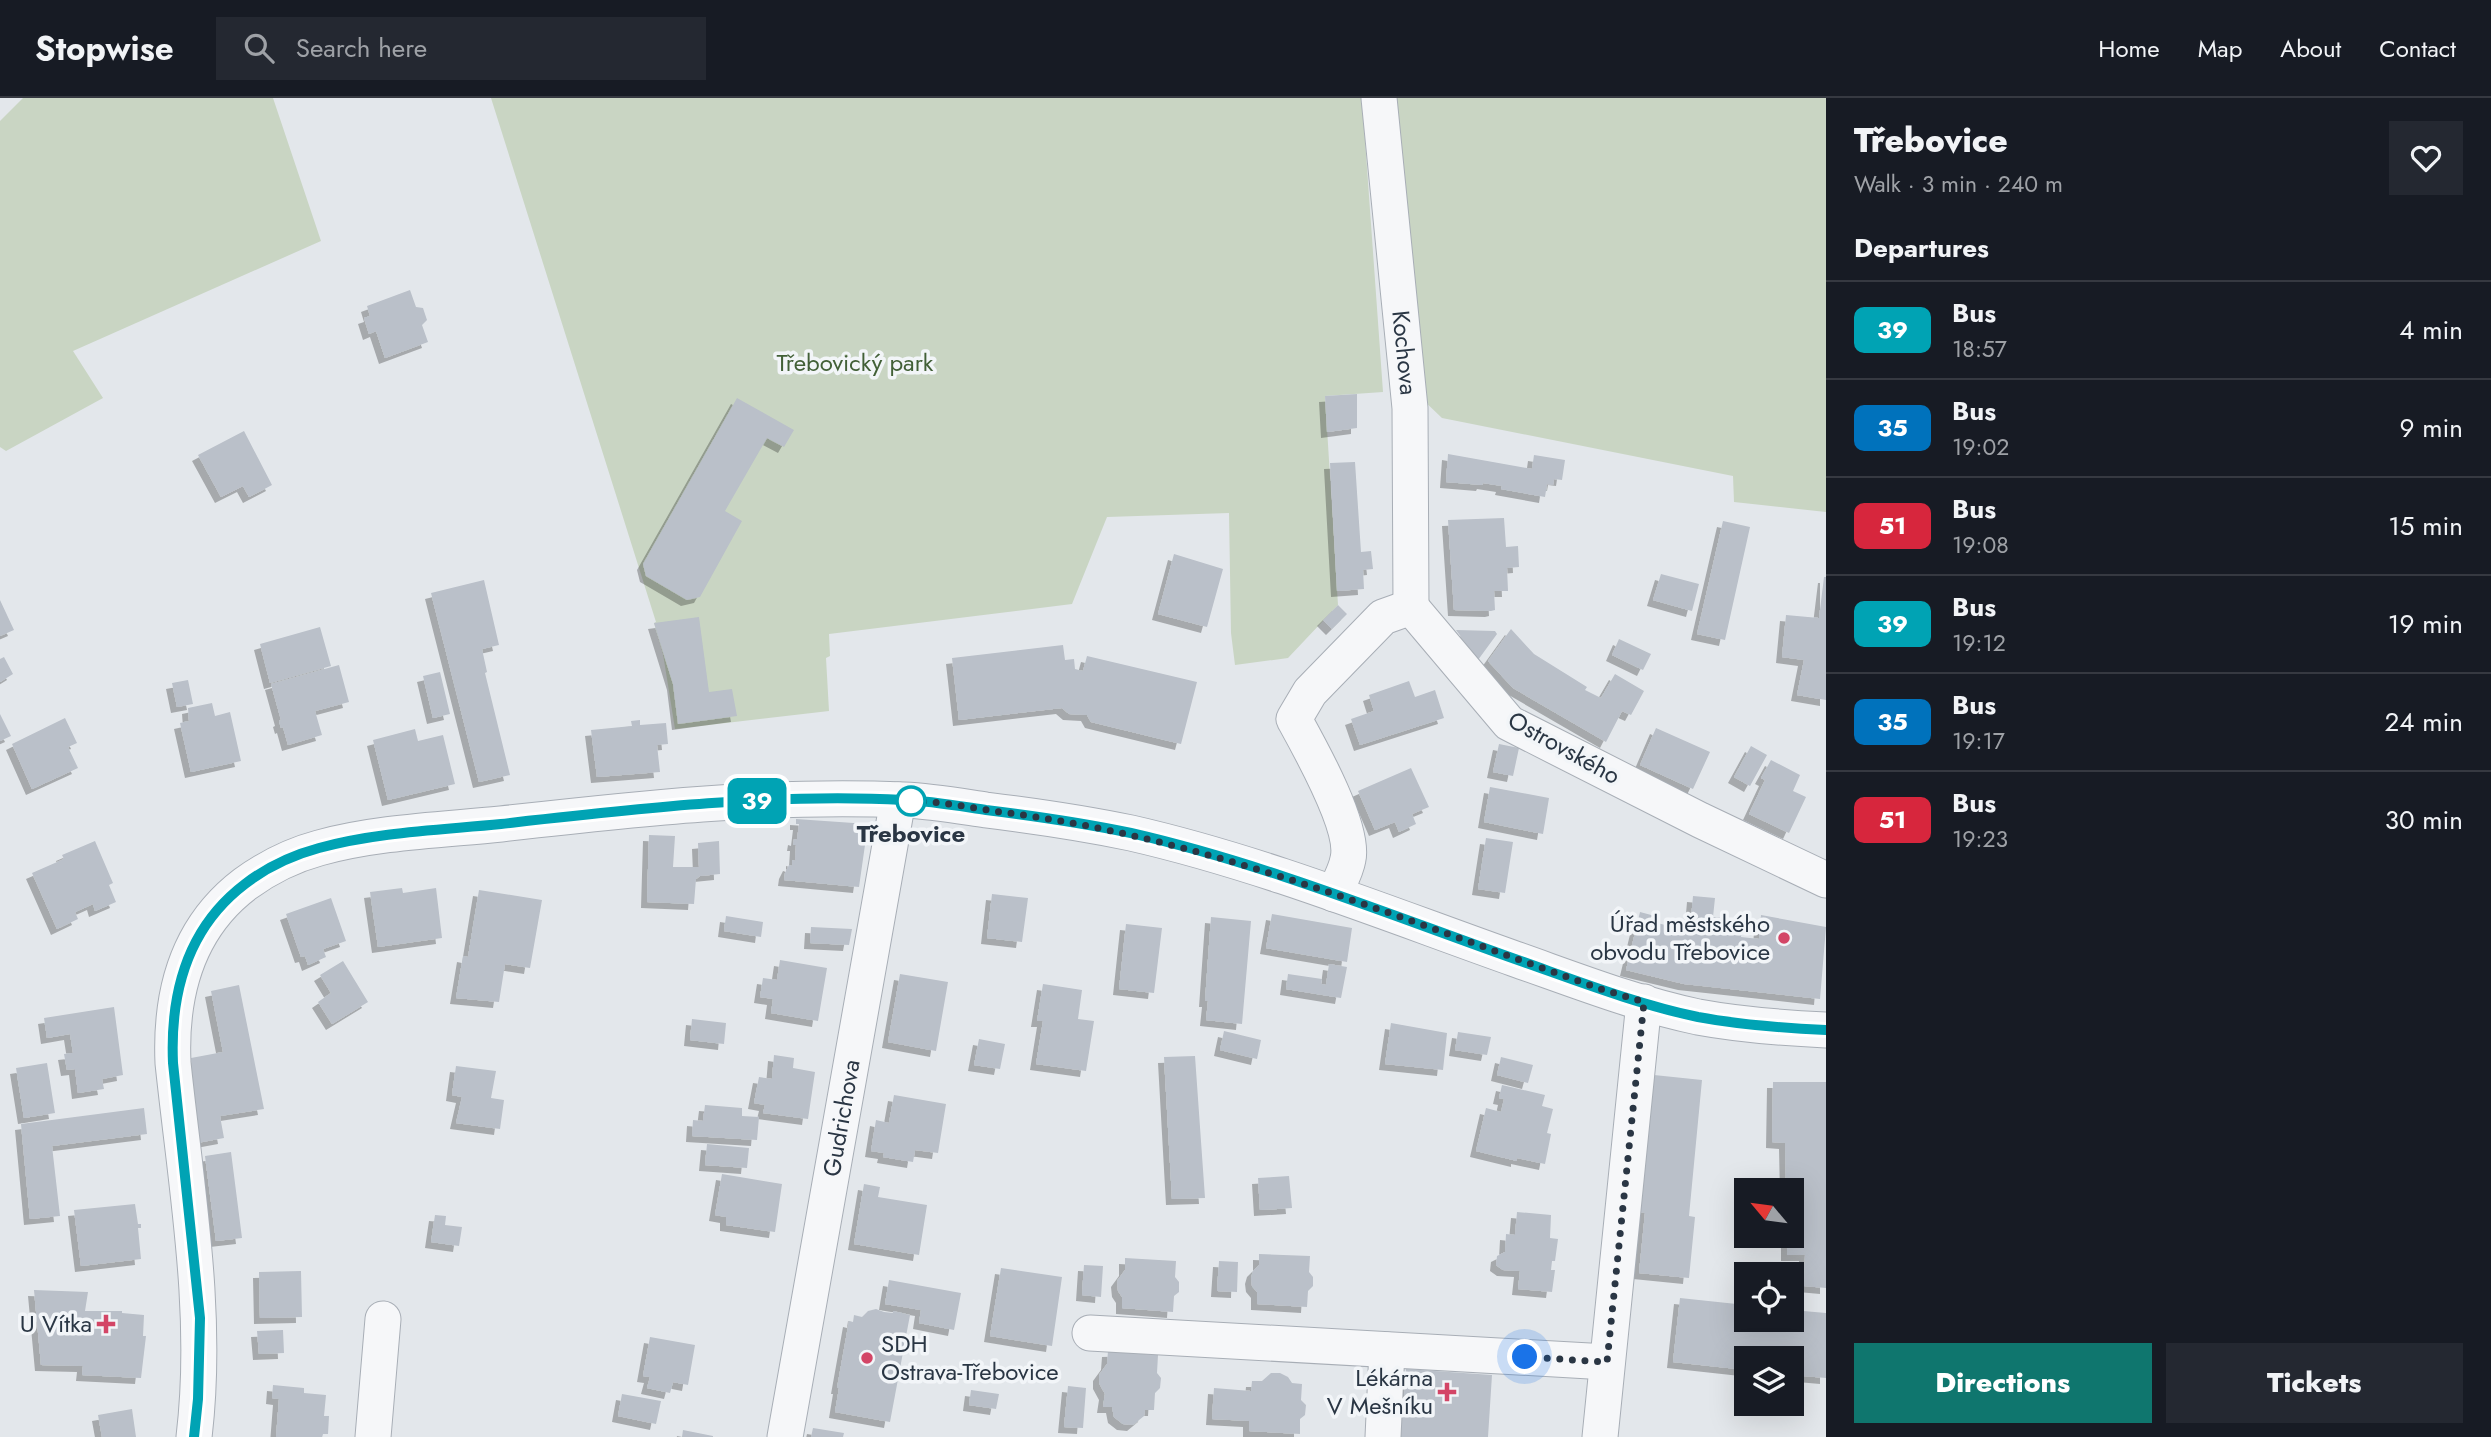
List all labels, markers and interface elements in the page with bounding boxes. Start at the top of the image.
search box [216,17,706,80]
text: Stopwise [35,25,174,72]
icon: search [240,29,278,67]
text: Search here [296,29,427,67]
text: Home [2098,31,2160,66]
text: Map [2198,31,2242,66]
text: About [2280,31,2341,66]
text: Contact [2379,31,2456,66]
text: Třebovice [1854,117,2008,164]
button: heart [2389,121,2463,195]
text: Walk · 3 min · 240 m [1854,167,2063,201]
text: Departures [1854,229,1989,267]
text: Bus [1952,294,1996,332]
street label: Kochova [1383,309,1427,397]
text: 4 min [2399,311,2463,349]
text: 39 [1877,312,1908,347]
text: 18:57 [1952,332,2007,366]
park label: Třebovický park [777,345,934,380]
text: Bus [1952,392,1996,430]
text: 9 min [2400,409,2463,447]
text: 35 [1877,410,1908,445]
text: 19:02 [1952,430,2009,464]
text: Bus [1952,490,1996,528]
text: 15 min [2388,507,2463,545]
text: 51 [1879,508,1906,543]
text: 19:08 [1952,528,2009,562]
text: Bus [1952,588,1996,626]
text: 19 min [2388,605,2463,643]
text: 39 [1877,606,1908,641]
text: 19:12 [1952,626,2006,660]
text: Bus [1952,686,1996,724]
street label: Ostrovského [1502,702,1627,793]
text: 24 min [2385,703,2463,741]
text: 35 [1877,704,1908,739]
text: 19:17 [1952,724,2005,758]
line badge: 39 [726,778,788,824]
text: 39 [742,783,772,818]
text: Bus [1952,784,1996,822]
marker: Třebovice [896,786,926,816]
text: 30 min [2385,801,2463,839]
text: 51 [1879,802,1906,837]
place label: Třebovice [857,816,965,851]
text: 19:23 [1952,822,2008,856]
place label: Úřad městského obvodu Třebovice [1590,906,1770,969]
marker: Úřad městského obvodu Třebovice [1776,930,1792,946]
street label: Gudrichova [814,1057,869,1179]
north arrow [1734,1178,1804,1248]
map controls [1734,1178,1804,1416]
button: locate [1734,1262,1804,1332]
place label: U Vítka [20,1306,92,1341]
marker: U Vítka [98,1316,114,1332]
place label: SDH Ostrava-Třebovice [881,1326,1059,1389]
your location [1507,1339,1542,1374]
button: Directions [1854,1343,2152,1423]
button: Tickets [2166,1343,2463,1423]
button: layers [1734,1346,1804,1416]
marker: SDH Ostrava-Třebovice [859,1350,875,1366]
place label: Lékárna V Mešníku [1327,1360,1433,1423]
marker: Lékárna V Mešníku [1439,1384,1455,1400]

